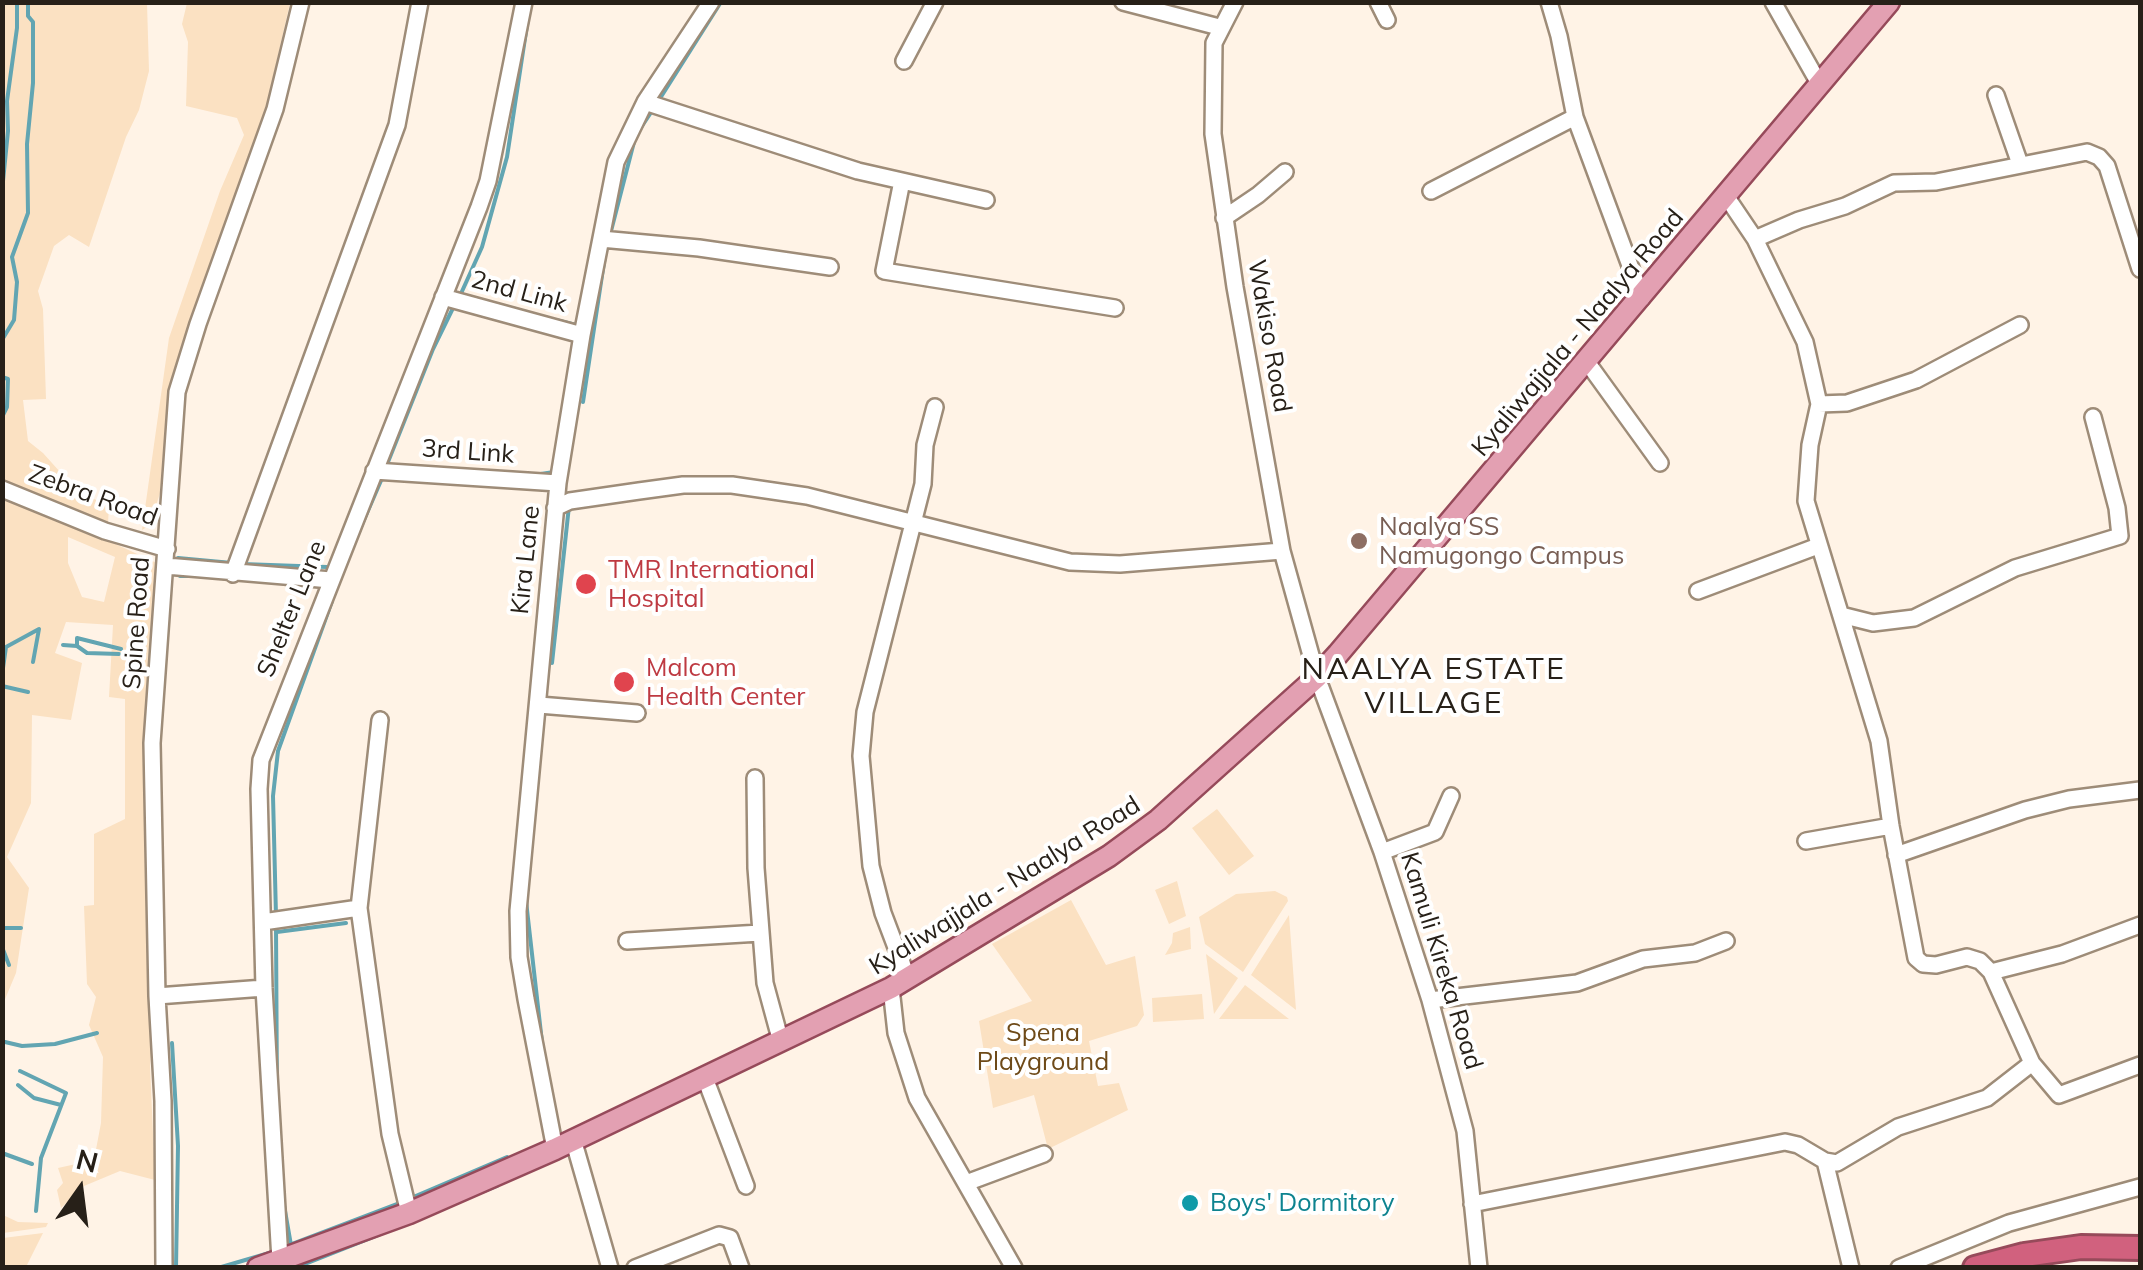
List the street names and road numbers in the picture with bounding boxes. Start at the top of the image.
street label: Kyaliwajjala - Naalya Road [1466,203,1690,463]
street label: Wakiso Road [1241,257,1297,415]
street label: 2nd Link [468,265,570,319]
street label: 3rd Link [421,434,515,470]
street label: Zebra Road [24,459,162,533]
street label: Kira Lane [505,504,547,616]
street label: Shelter Lane [251,536,333,682]
street label: Spine Road [117,556,157,690]
street label: Kyaliwajjala - Naalya Road [864,790,1146,982]
street label: Kamuli Kireka Road [1394,849,1488,1073]

